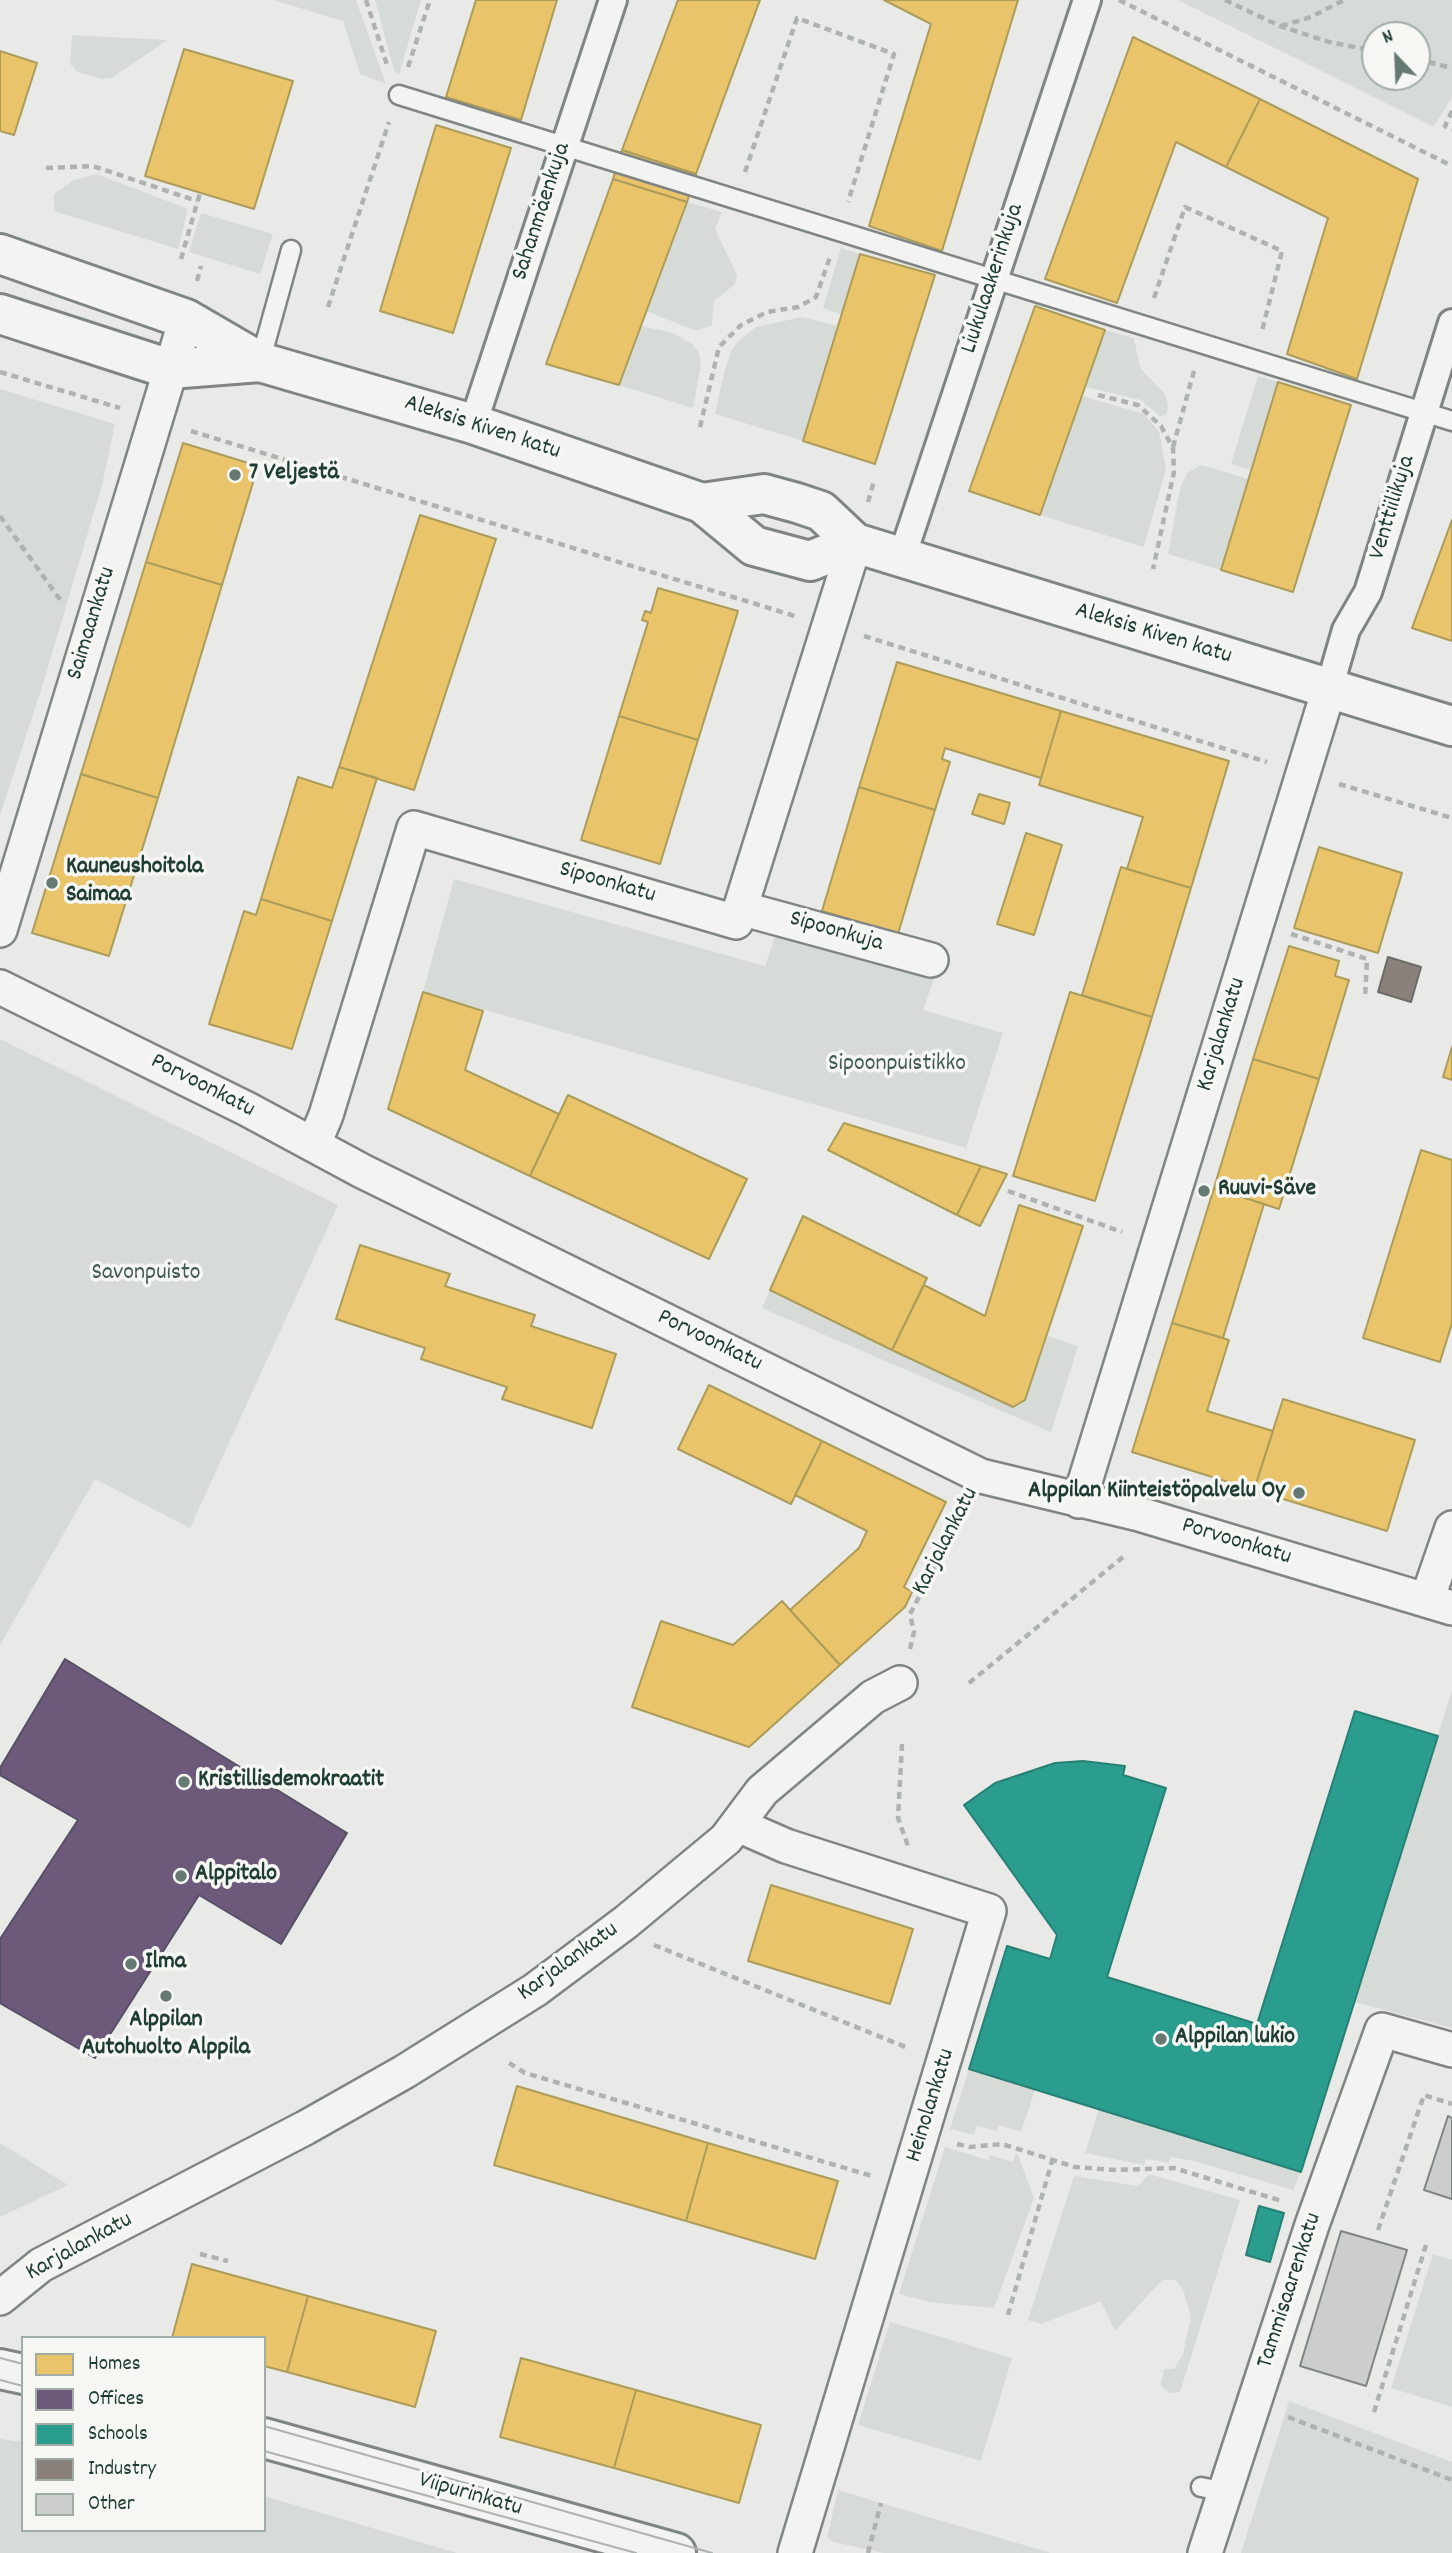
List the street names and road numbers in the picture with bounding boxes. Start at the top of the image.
street label: Sahanmäenkuja [507,140,579,284]
street label: Liukulaakerinkuja [956,201,1032,357]
street label: Aleksis Kiven katu [400,390,564,468]
street label: Venttiilikuja [1365,452,1423,564]
street label: Saimaankatu [62,564,124,684]
street label: Aleksis Kiven katu [1071,598,1235,672]
street label: Sipoonkatu [556,857,658,911]
street label: Sipoonkuja [786,906,886,960]
street label: Karjalankatu [1192,975,1254,1095]
street label: Porvoonkatu [145,1048,259,1126]
street label: Porvoonkatu [652,1304,766,1380]
street label: Karjalankatu [908,1483,986,1601]
street label: Porvoonkatu [1178,1513,1294,1573]
street label: Karjalankatu [513,1917,625,2009]
street label: Heinolankatu [901,2046,963,2166]
street label: Karjalankatu [22,2207,138,2289]
street label: Tammisaarenkatu [1252,2210,1330,2372]
street label: Viipurinkatu [415,2467,525,2525]

